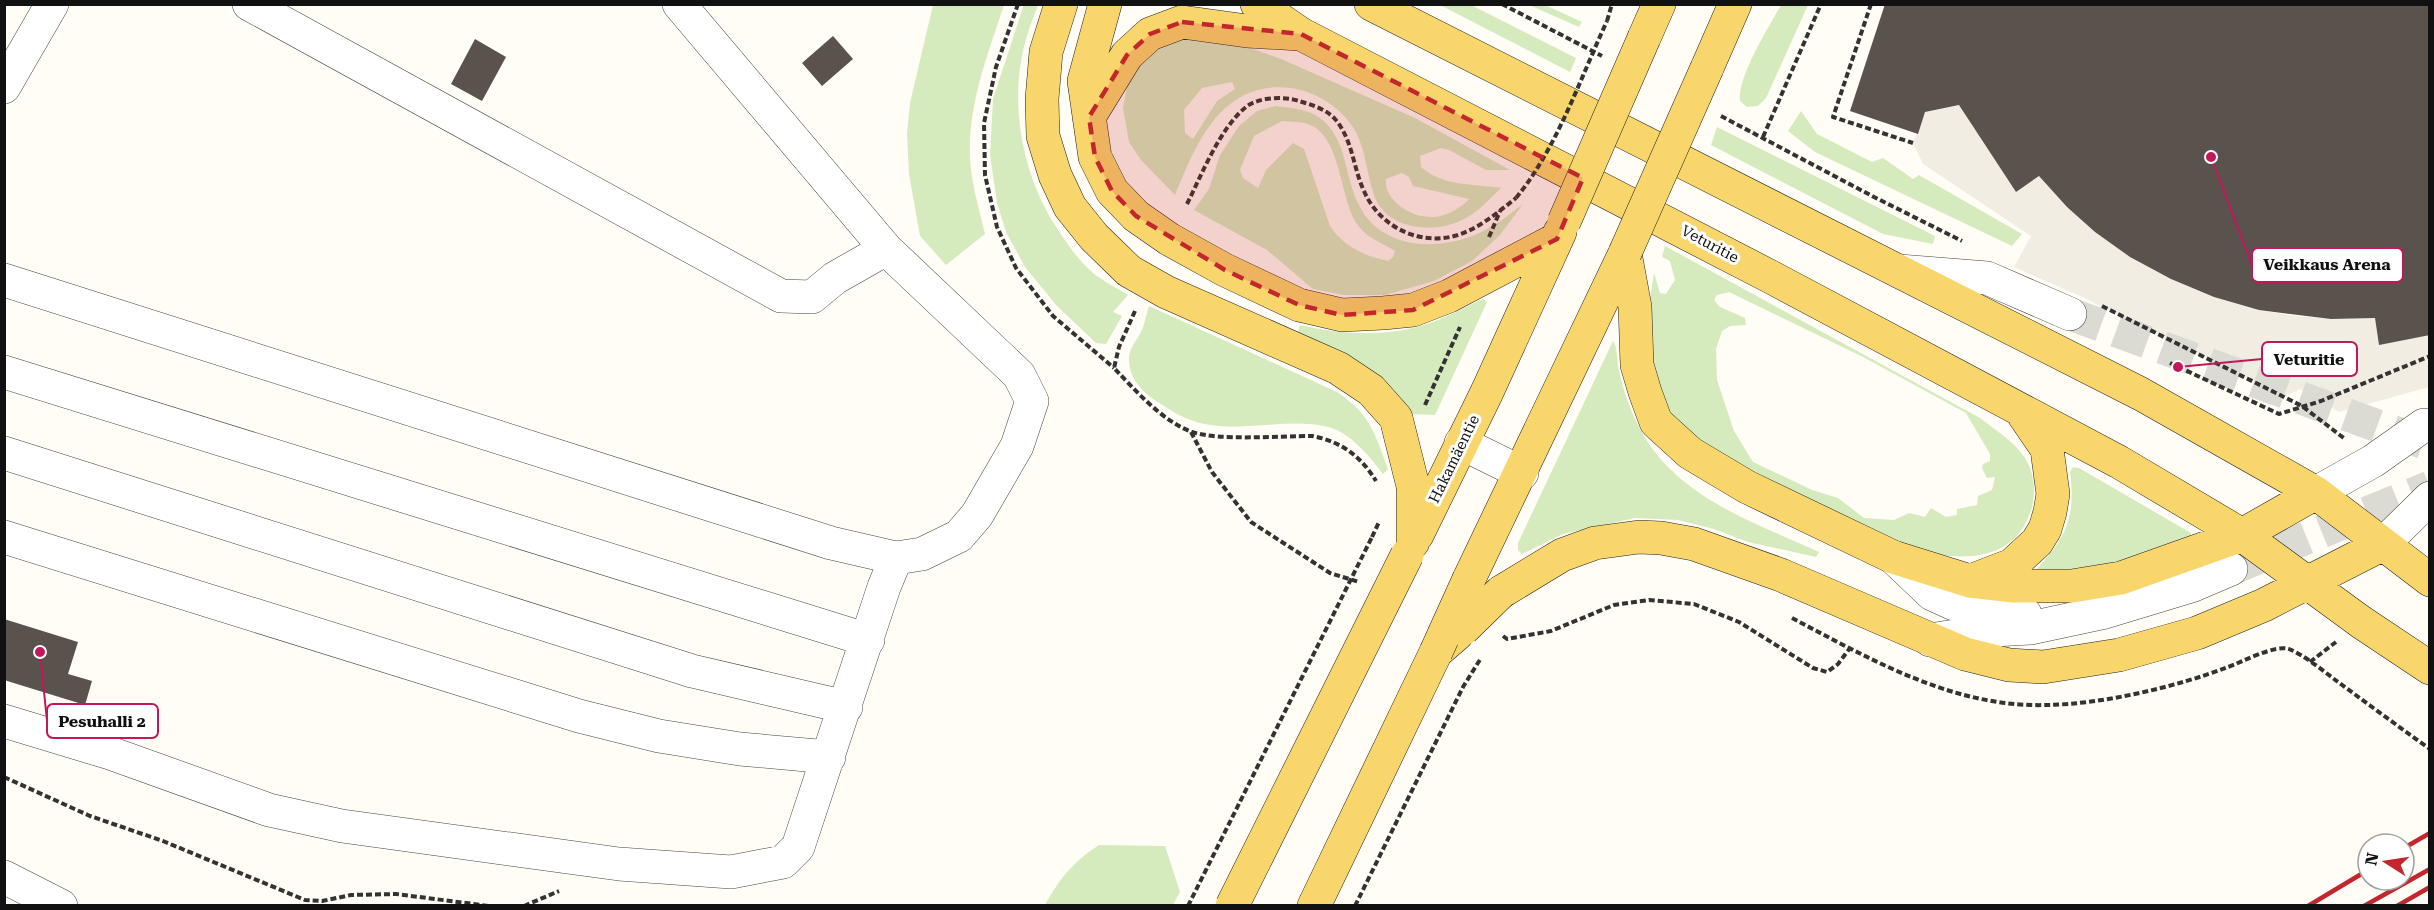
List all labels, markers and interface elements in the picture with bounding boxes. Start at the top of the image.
street label: Veturitie [1678,221,1742,267]
callout: Veikkaus Arena [2252,248,2403,282]
text: Veikkaus Arena [2263,255,2391,274]
callout: Veturitie [2262,342,2357,376]
text: Veturitie [2274,350,2344,369]
street label: Hakamäentie [1425,412,1483,506]
callout: Pesuhalli 2 [47,704,158,738]
text: Pesuhalli 2 [58,712,146,731]
north arrow [2356,832,2416,892]
text: N [2361,851,2382,867]

